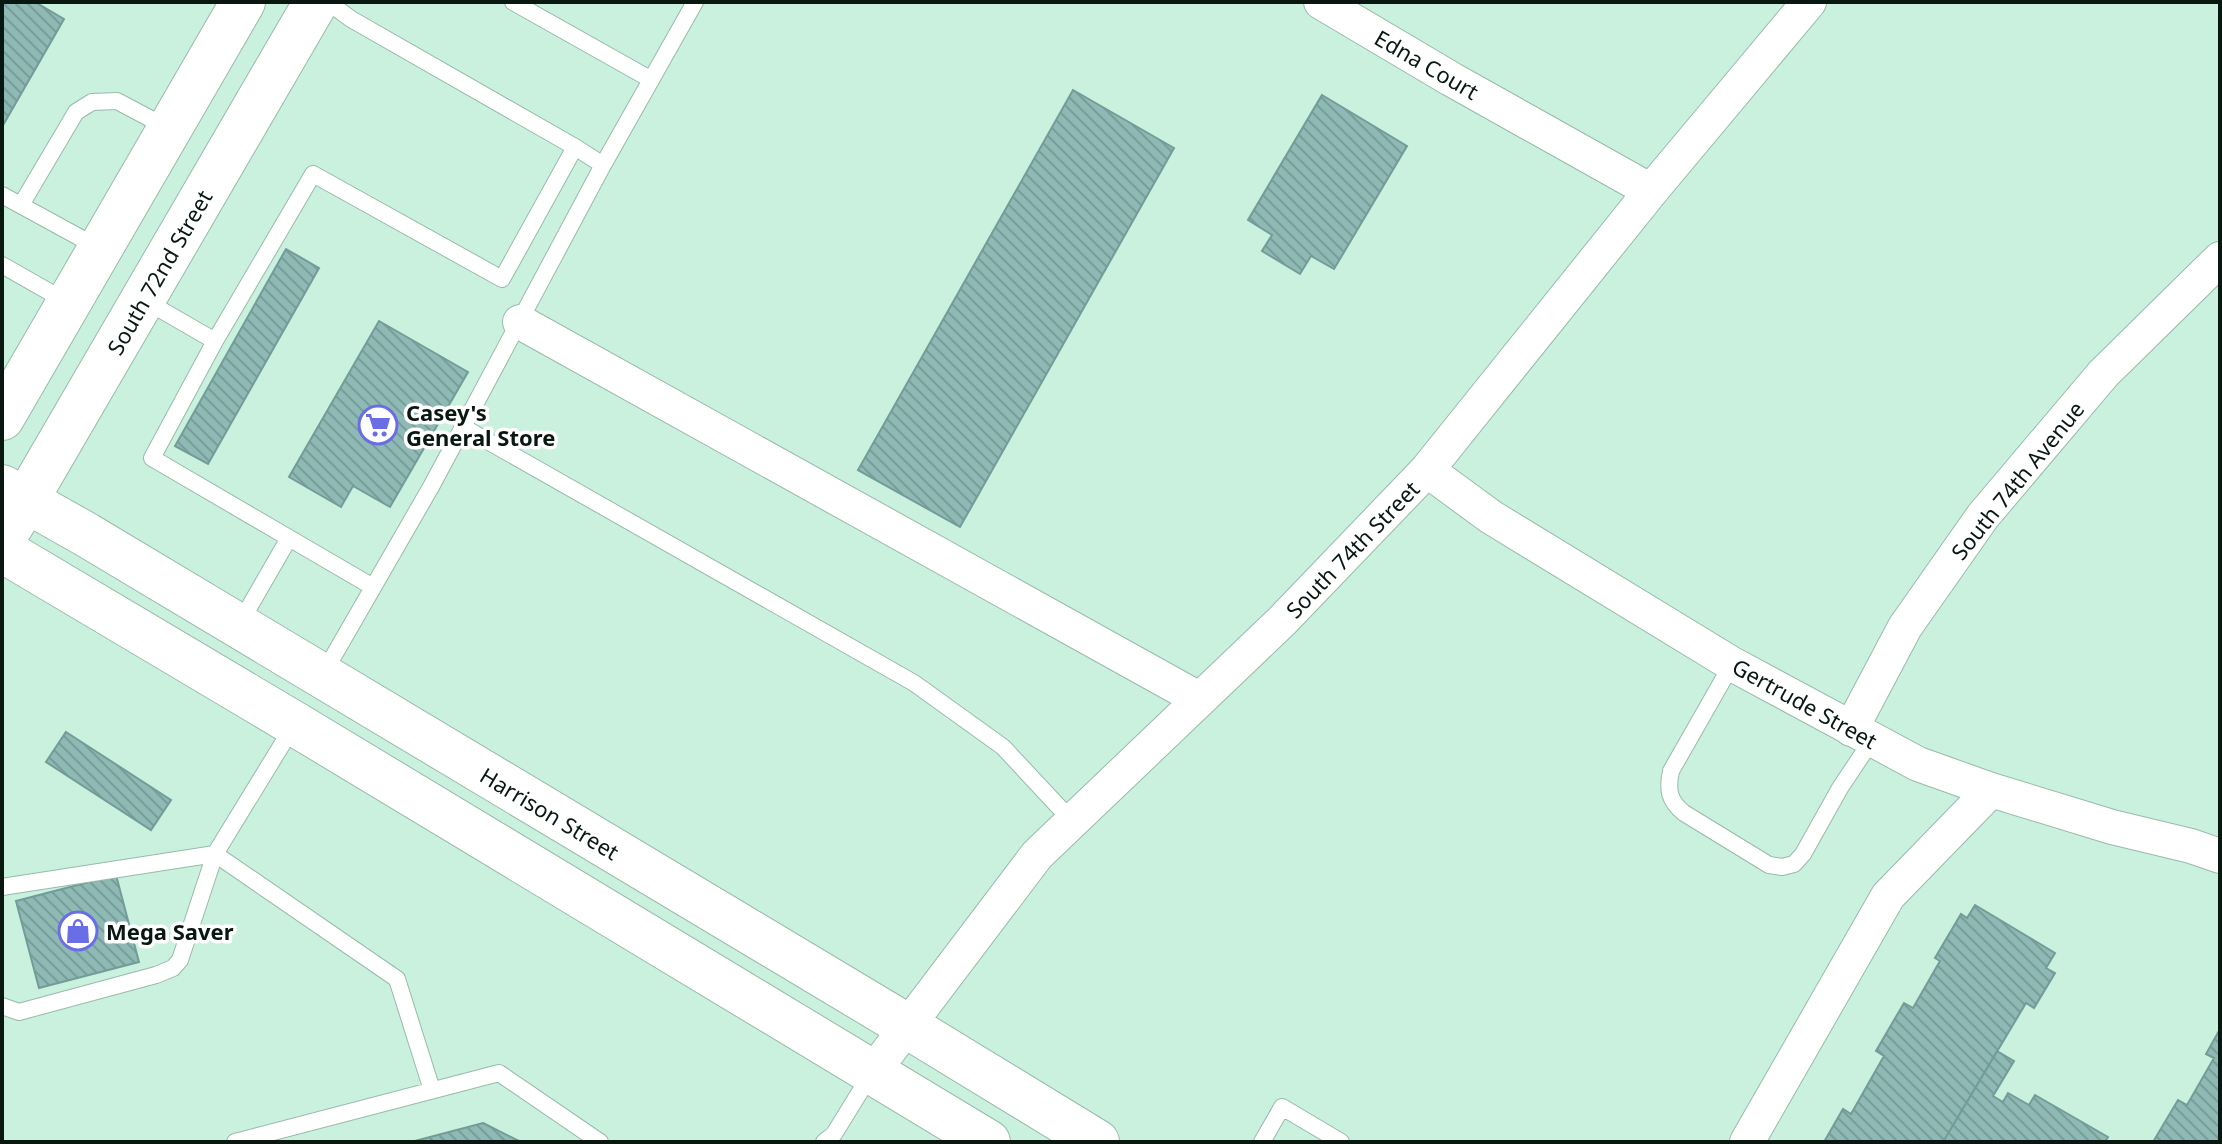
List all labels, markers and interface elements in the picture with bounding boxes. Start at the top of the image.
street label: Edna Court [1370,22,1484,106]
street label: South 72nd Street [100,184,218,360]
street label: South 74th Avenue [1944,394,2090,566]
place label: Casey's General Store [406,397,555,452]
supermarket icon: Casey's General Store [357,404,399,446]
street label: South 74th Street [1279,474,1425,624]
street label: Gertrude Street [1727,651,1883,755]
street label: Harrison Street [475,760,625,866]
shop icon: Mega Saver [57,910,99,952]
place label: Mega Saver [106,916,234,946]

